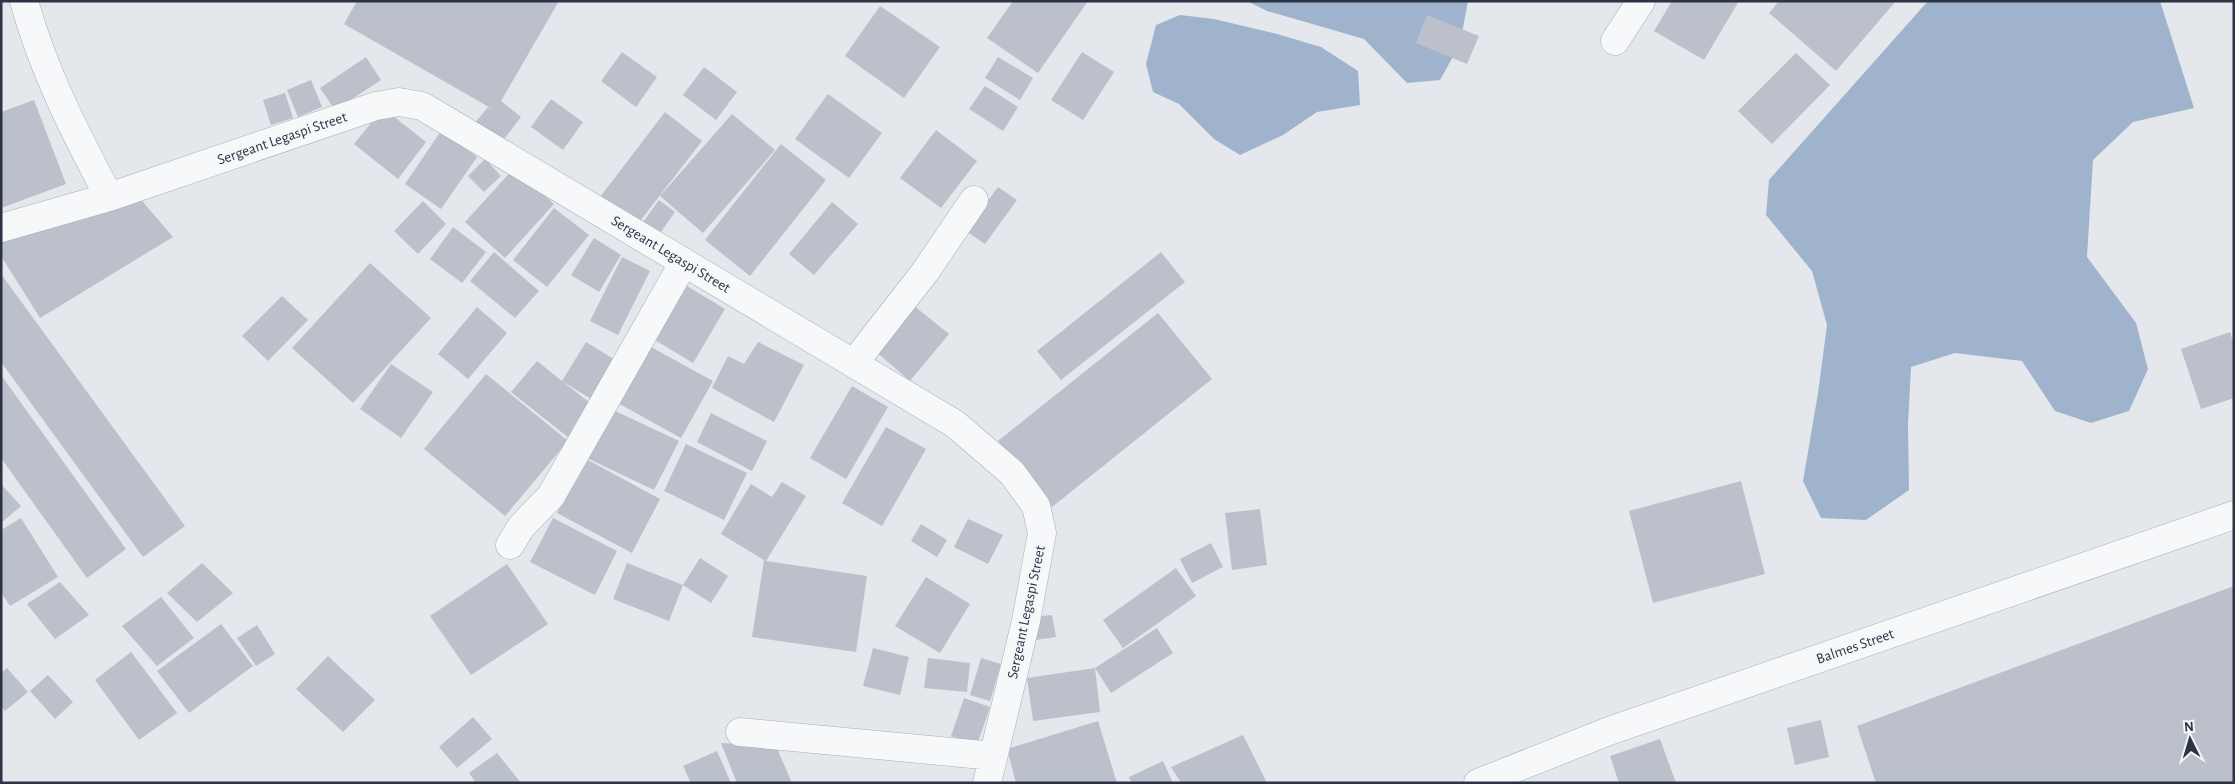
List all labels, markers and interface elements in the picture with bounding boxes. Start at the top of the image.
street label: Sergeant Legaspi Street [215,109,349,168]
street label: Sergeant Legaspi Street [609,213,733,296]
street label: Sergeant Legaspi Street [1005,544,1048,680]
street label: Balmes Street [1814,626,1896,667]
north arrow [2165,714,2215,764]
text: N [2183,720,2194,734]

